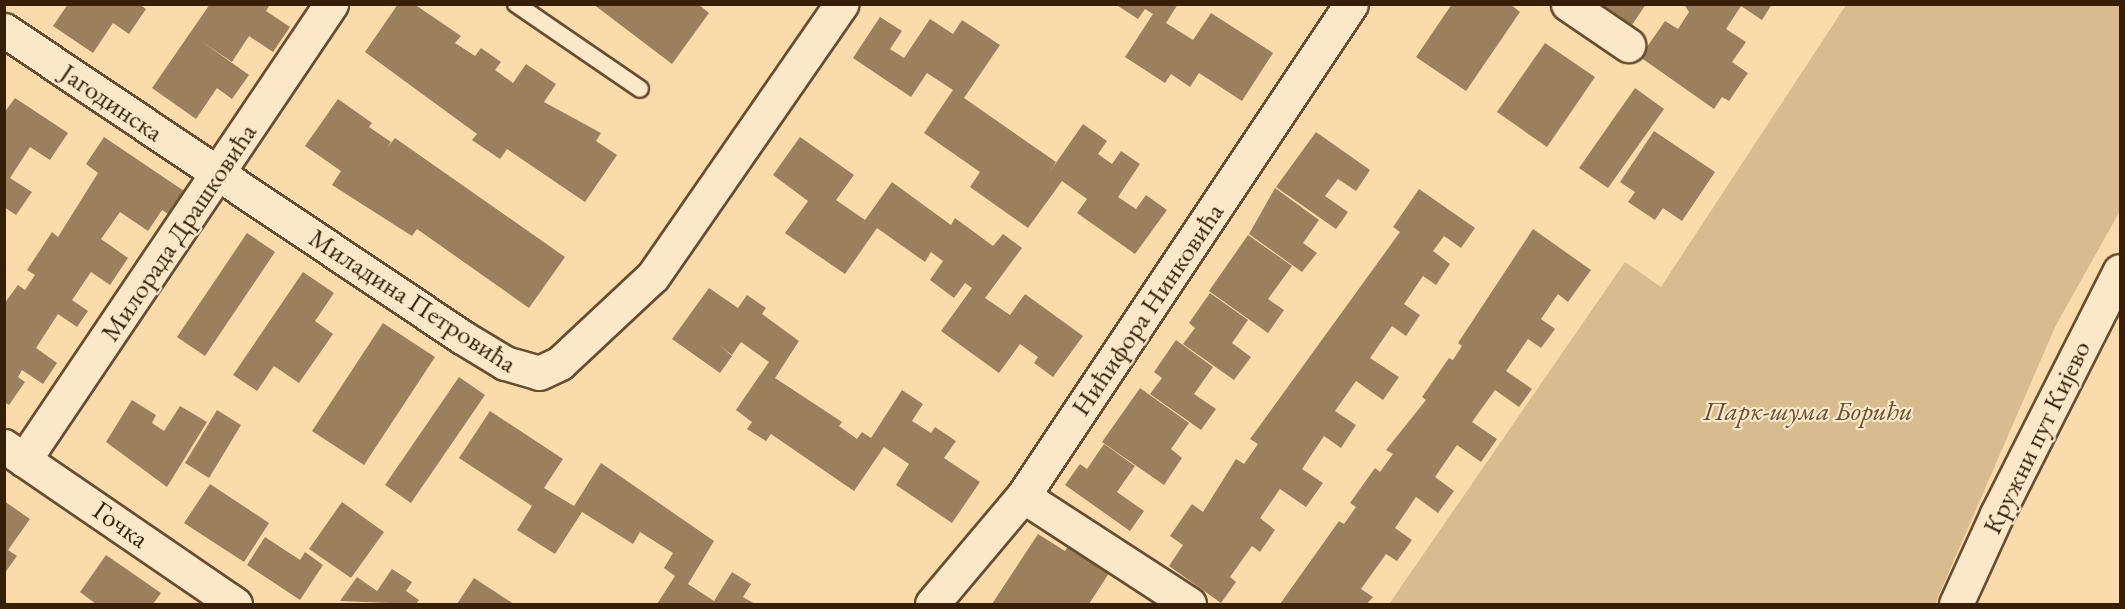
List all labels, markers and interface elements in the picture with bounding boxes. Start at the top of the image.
street label: Јагодинска [55,56,169,148]
street label: Милорада Драшковића [93,117,263,347]
street label: Нићифора Нинковића [1064,196,1230,422]
street label: Миладина Петровића [303,221,523,379]
street label: Кружни пут Кијево [1975,335,2097,539]
park label: Парк-шума Борићи [1703,395,1913,427]
street label: Гочка [87,493,155,555]

